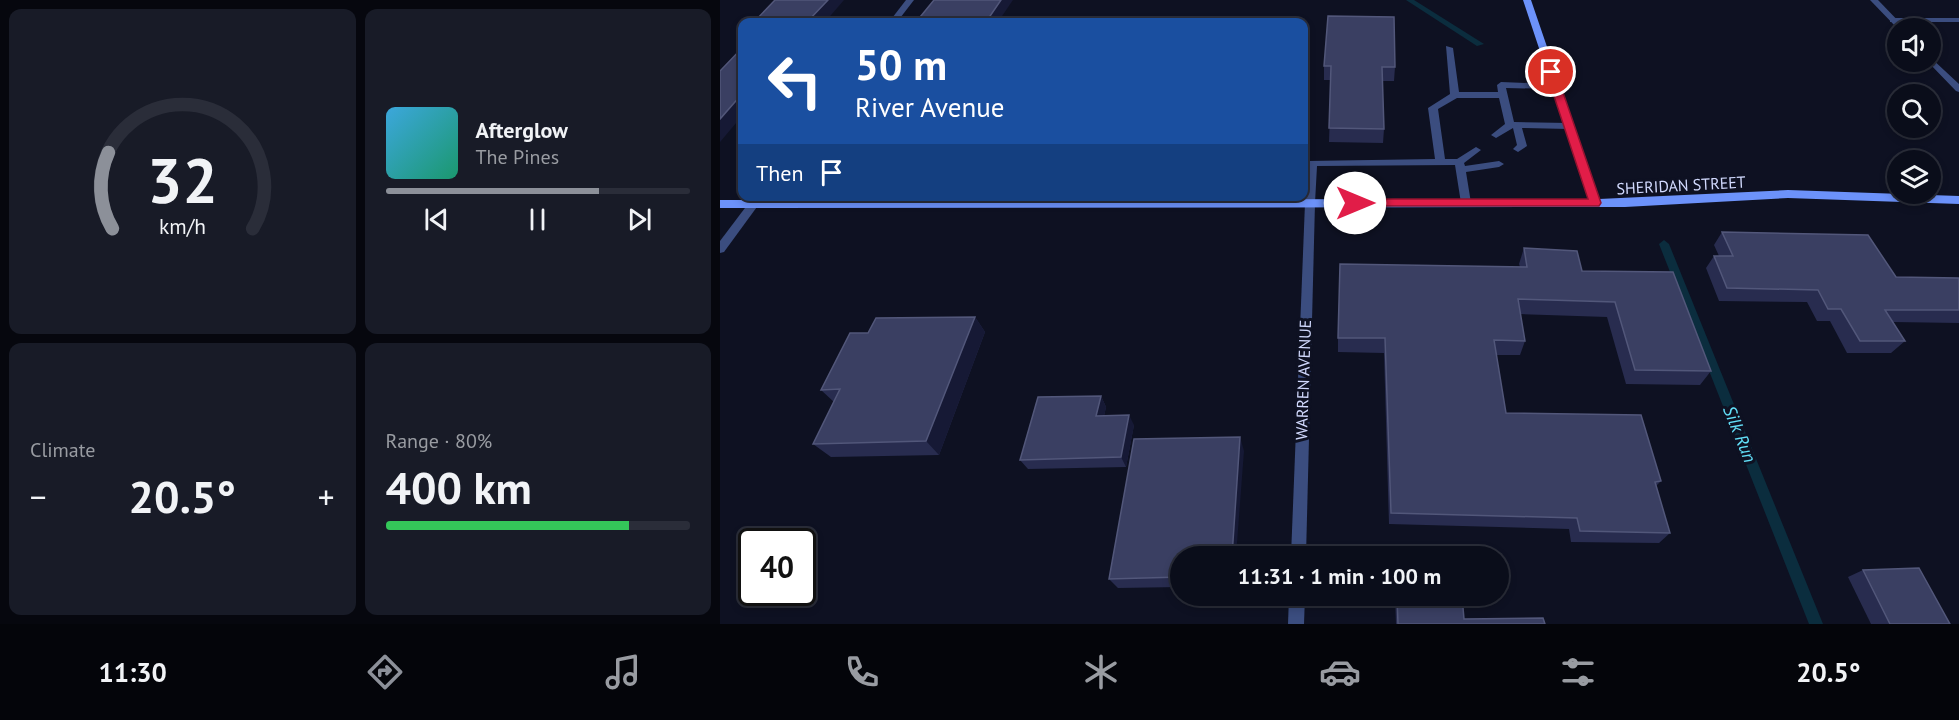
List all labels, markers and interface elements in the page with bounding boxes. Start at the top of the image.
map controls [1887,18,1941,204]
button: sound [1887,18,1941,72]
text: 50 m [855,37,947,92]
icon: left [756,42,834,120]
pin [1525,46,1576,97]
icon: arrive [1534,55,1567,88]
button: search [1887,84,1941,138]
text: River Avenue [855,90,1005,124]
text: Afterglow [476,116,568,144]
text: 32 [147,139,218,220]
text: The Pines [476,144,559,170]
button: layers [1887,150,1941,204]
icon: arrive [815,156,848,189]
text: Then [756,159,803,187]
position arrow [1323,171,1387,235]
street label: SHERIDAN STREET [1616,172,1746,198]
icon: previous [420,203,453,236]
icon: pause [521,203,554,236]
icon: next [623,203,656,236]
text: km/h [159,212,206,240]
street label: WARREN AVENUE [1291,319,1315,441]
water label: Silk Run [1718,402,1762,466]
text: Range · 80% [386,428,492,454]
text: Climate [30,437,96,463]
text: 400 km [386,458,532,516]
text: 20.5° [129,467,236,525]
text: − [30,475,47,518]
text: + [318,475,335,518]
speed limit sign: 40 [738,528,816,606]
text: 11:31 · 1 min · 100 m [1238,562,1441,590]
icon: directions [364,651,406,693]
icon: music [602,651,644,693]
icon: phone [841,651,883,693]
icon: climate [1080,651,1122,693]
icon: car [1319,651,1361,693]
icon: filters [1557,651,1599,693]
text: 11:30 [98,655,167,689]
text: 20.5° [1796,655,1861,689]

